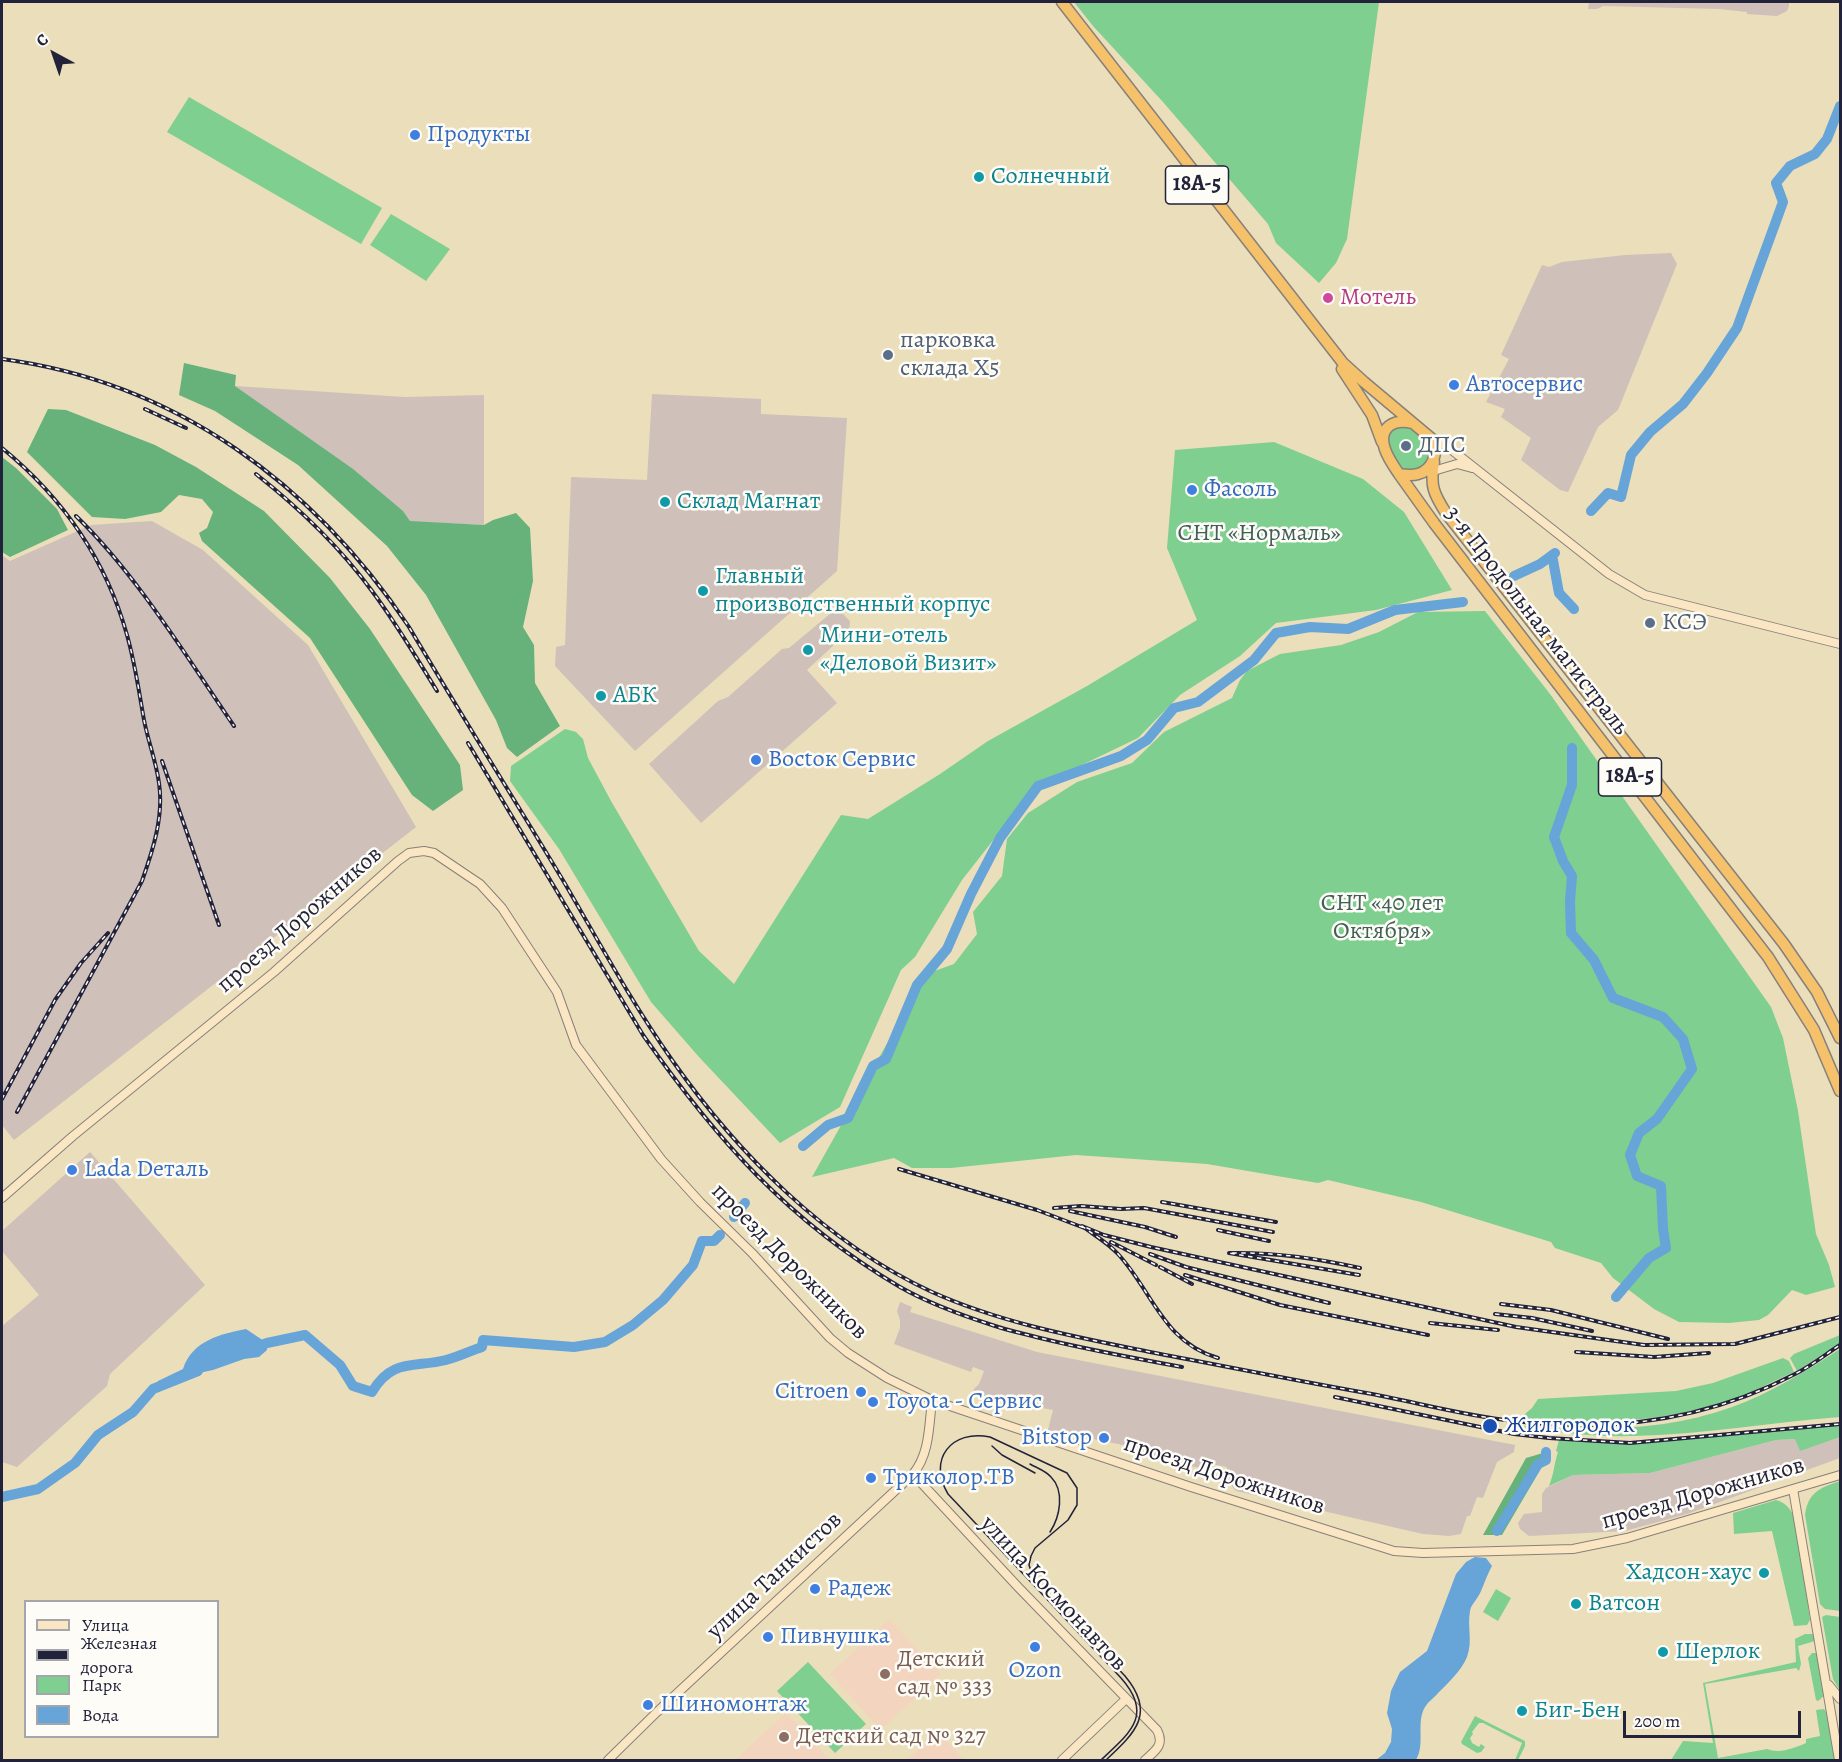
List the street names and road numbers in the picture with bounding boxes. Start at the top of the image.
road number: 18А-5 [1166,166,1228,204]
street label: 3-я Продольная магистраль [1438,501,1634,741]
road number: 18А-5 [1598,758,1662,796]
street label: проезд Дорожников [211,840,389,1000]
street label: проезд Дорожников [705,1178,873,1346]
street label: проезд Дорожников [1120,1430,1328,1522]
street label: проезд Дорожников [1598,1451,1808,1537]
street label: улица Танкистов [702,1506,848,1646]
street label: улица Космонавтов [974,1510,1132,1678]

